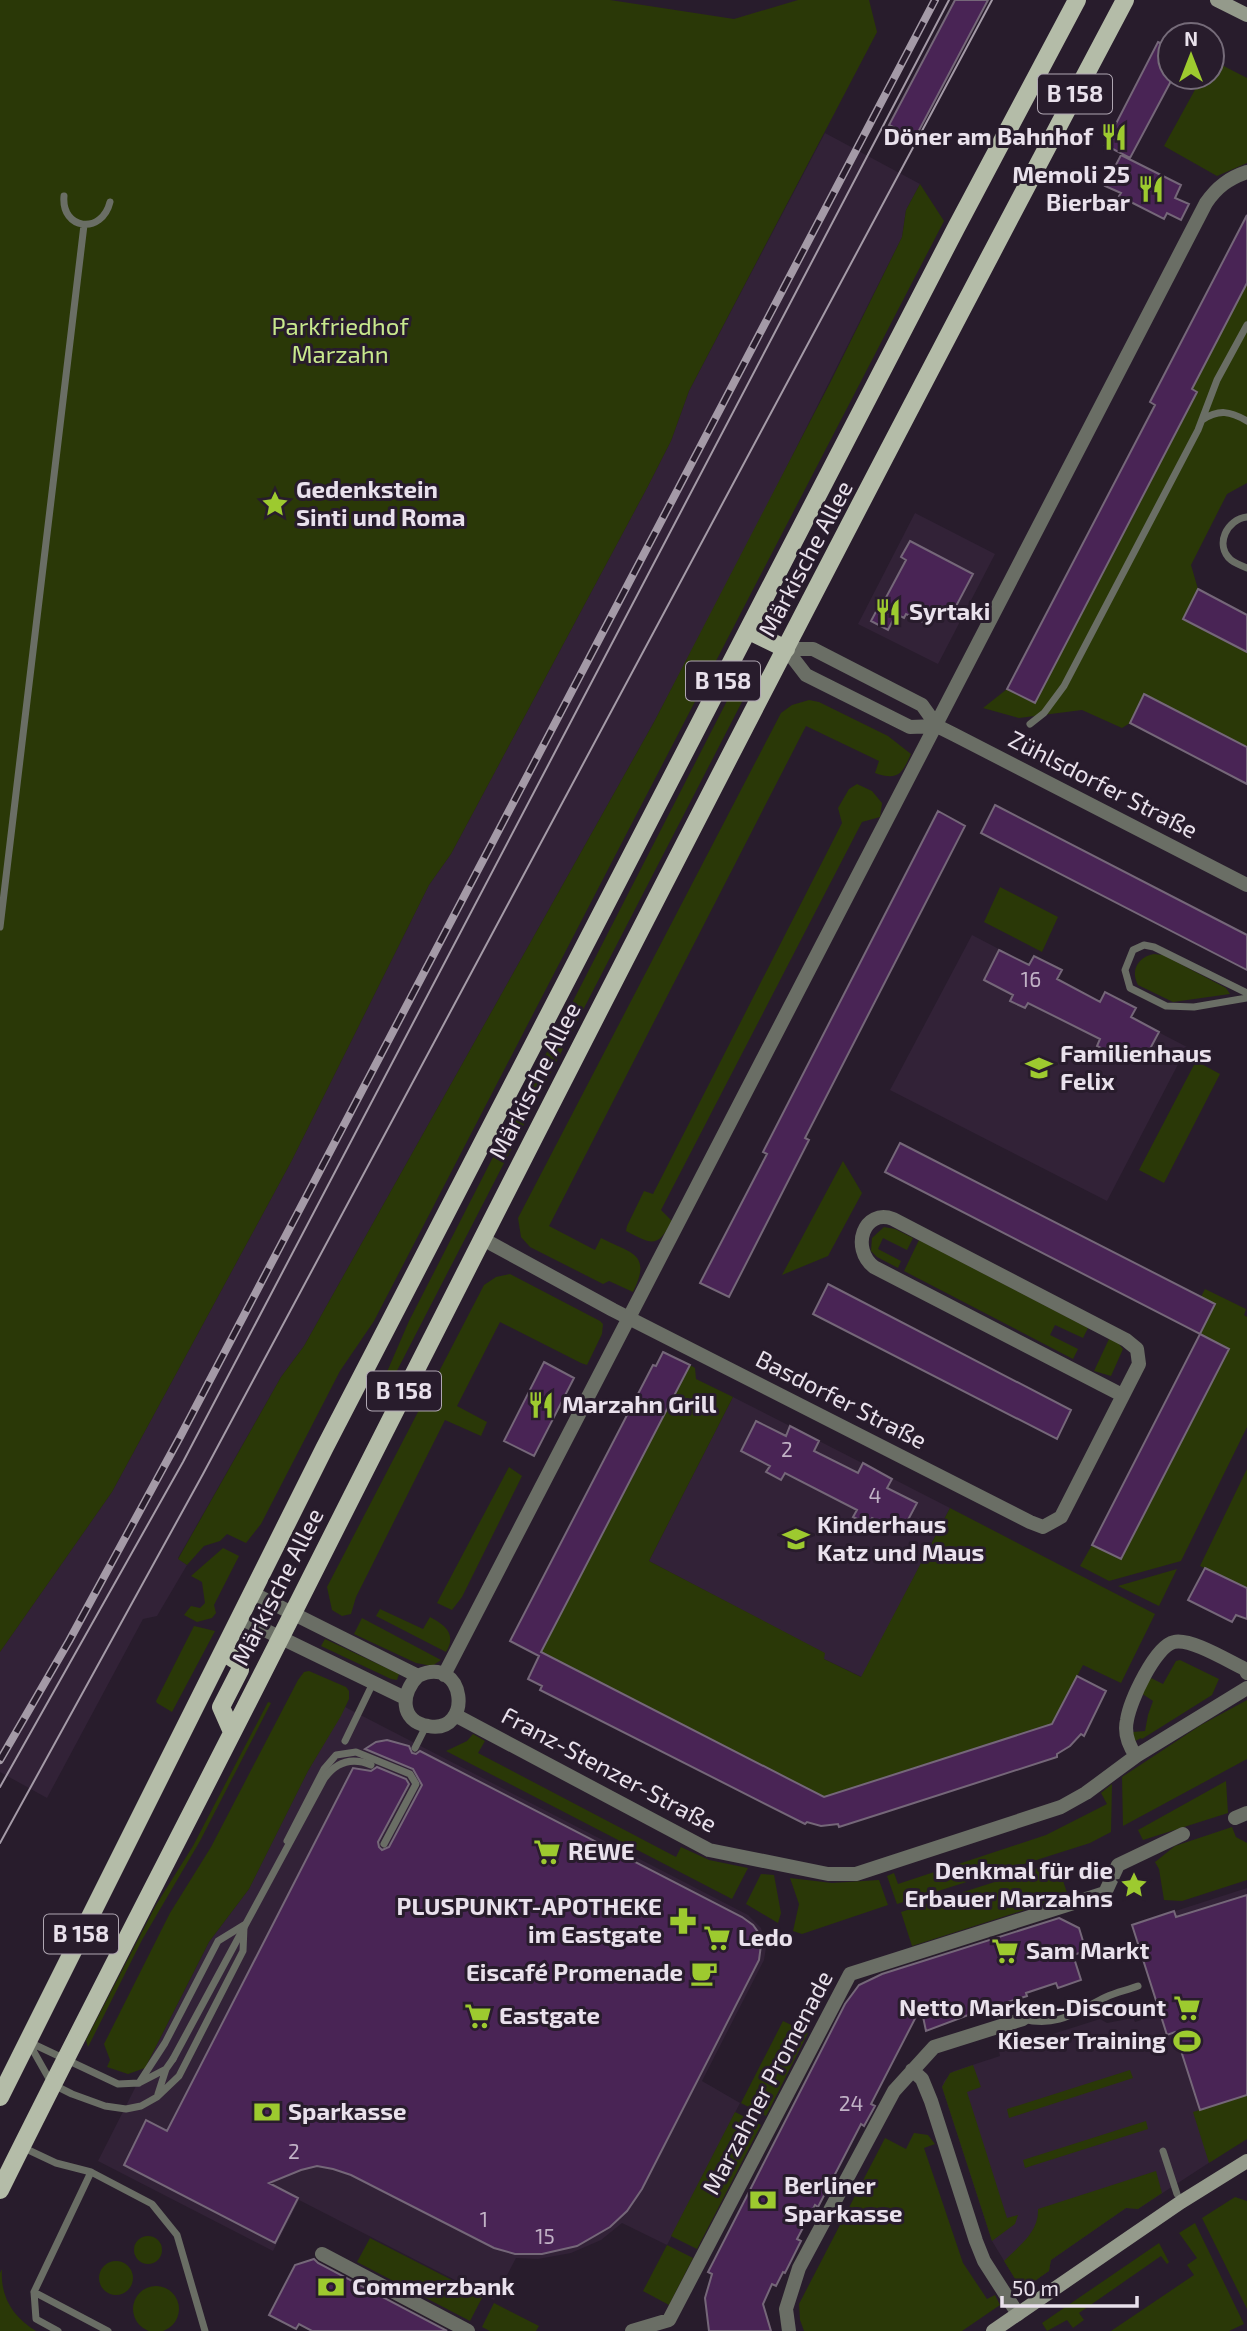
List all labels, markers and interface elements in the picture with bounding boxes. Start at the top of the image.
north arrow [1156,21,1226,91]
text: N [1184,27,1198,50]
road number: B 158 [1038,74,1112,114]
place label: Döner am Bahnhof [883,121,1094,150]
restaurant icon: Döner am Bahnhof [1099,122,1129,152]
place label: Memoli 25 Bierbar [1012,159,1131,216]
restaurant icon: Memoli 25 Bierbar [1136,174,1166,204]
park label: Parkfriedhof Marzahn [271,311,409,368]
place label: Gedenkstein Sinti und Roma [296,474,465,531]
street label: Märkische Allee [751,475,858,641]
place icon: Gedenkstein Sinti und Roma [260,489,290,519]
place label: Syrtaki [909,596,990,625]
restaurant icon: Syrtaki [873,597,903,627]
road number: B 158 [686,662,760,701]
street label: Zühlsdorfer Straße [1004,723,1203,844]
house number: 16 [1021,966,1041,991]
street label: Märkische Allee [482,997,586,1164]
place label: Familienhaus Felix [1060,1038,1212,1095]
school or university icon: Familienhaus Felix [1024,1053,1054,1083]
street label: Basdorfer Straße [751,1343,932,1454]
road number: B 158 [367,1372,441,1410]
place label: Marzahn Grill [562,1389,717,1418]
restaurant icon: Marzahn Grill [526,1390,556,1420]
house number: 2 [781,1436,793,1461]
house number: 4 [869,1482,881,1507]
street label: Märkische Allee [225,1503,329,1670]
place label: Kinderhaus Katz und Maus [817,1509,984,1566]
school or university icon: Kinderhaus Katz und Maus [781,1524,811,1554]
street label: Franz-Stenzer-Straße [497,1700,722,1838]
place label: REWE [568,1836,635,1865]
supermarket icon: REWE [532,1837,562,1867]
place label: Denkmal für die Erbauer Marzahns [904,1855,1113,1912]
place icon: Denkmal für die Erbauer Marzahns [1119,1870,1149,1900]
place label: PLUSPUNKT-APOTHEKE im Eastgate [397,1891,662,1948]
pharmacy icon: PLUSPUNKT-APOTHEKE im Eastgate [668,1906,698,1936]
road number: B 158 [44,1914,118,1954]
place label: Ledo [738,1922,793,1951]
supermarket icon: Ledo [702,1923,732,1953]
place label: Sam Markt [1026,1935,1149,1964]
supermarket icon: Sam Markt [990,1936,1020,1966]
place label: Eiscafé Promenade [466,1957,683,1986]
cafe icon: Eiscafé Promenade [689,1958,719,1988]
street label: Marzahner Promenade [695,1965,838,2199]
place label: Netto Marken-Discount [899,1992,1166,2021]
supermarket icon: Netto Marken-Discount [1172,1993,1202,2023]
place label: Eastgate [499,2000,600,2029]
supermarket icon: Eastgate [463,2001,493,2031]
place label: Kieser Training [997,2025,1166,2054]
sports icon: Kieser Training [1172,2026,1202,2056]
house number: 24 [839,2090,863,2115]
place label: Sparkasse [288,2096,407,2125]
bank icon: Sparkasse [252,2097,282,2127]
house number: 2 [288,2138,300,2163]
place label: Berliner Sparkasse [784,2170,903,2227]
bank icon: Berliner Sparkasse [748,2185,778,2215]
house number: 1 [480,2206,488,2231]
house number: 15 [535,2223,555,2248]
scale bar [1002,2264,1137,2308]
place label: Commerzbank [352,2271,515,2300]
bank icon: Commerzbank [316,2272,346,2302]
text: 50 m [1012,2275,1059,2300]

